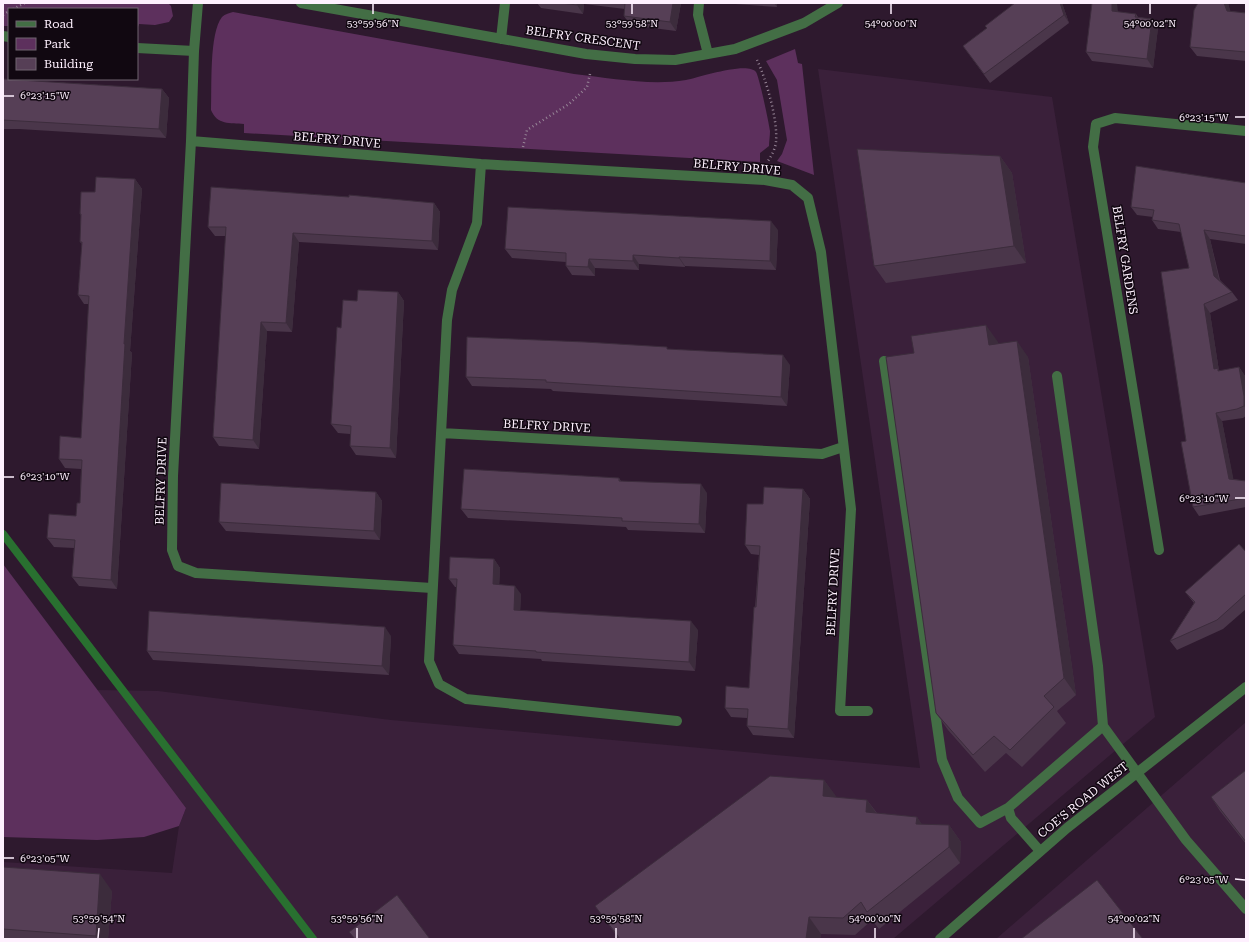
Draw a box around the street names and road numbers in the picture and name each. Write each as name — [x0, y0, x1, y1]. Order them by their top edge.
street label: BELFRY CRESCENT — [525, 23, 641, 53]
street label: BELFRY DRIVE — [293, 129, 381, 151]
street label: BELFRY DRIVE — [693, 156, 781, 178]
street label: BELFRY GARDENS — [1110, 205, 1140, 315]
street label: BELFRY DRIVE — [503, 417, 591, 435]
street label: BELFRY DRIVE — [152, 437, 170, 525]
street label: BELFRY DRIVE — [824, 548, 842, 636]
street label: COE'S ROAD WEST — [1035, 759, 1131, 841]

